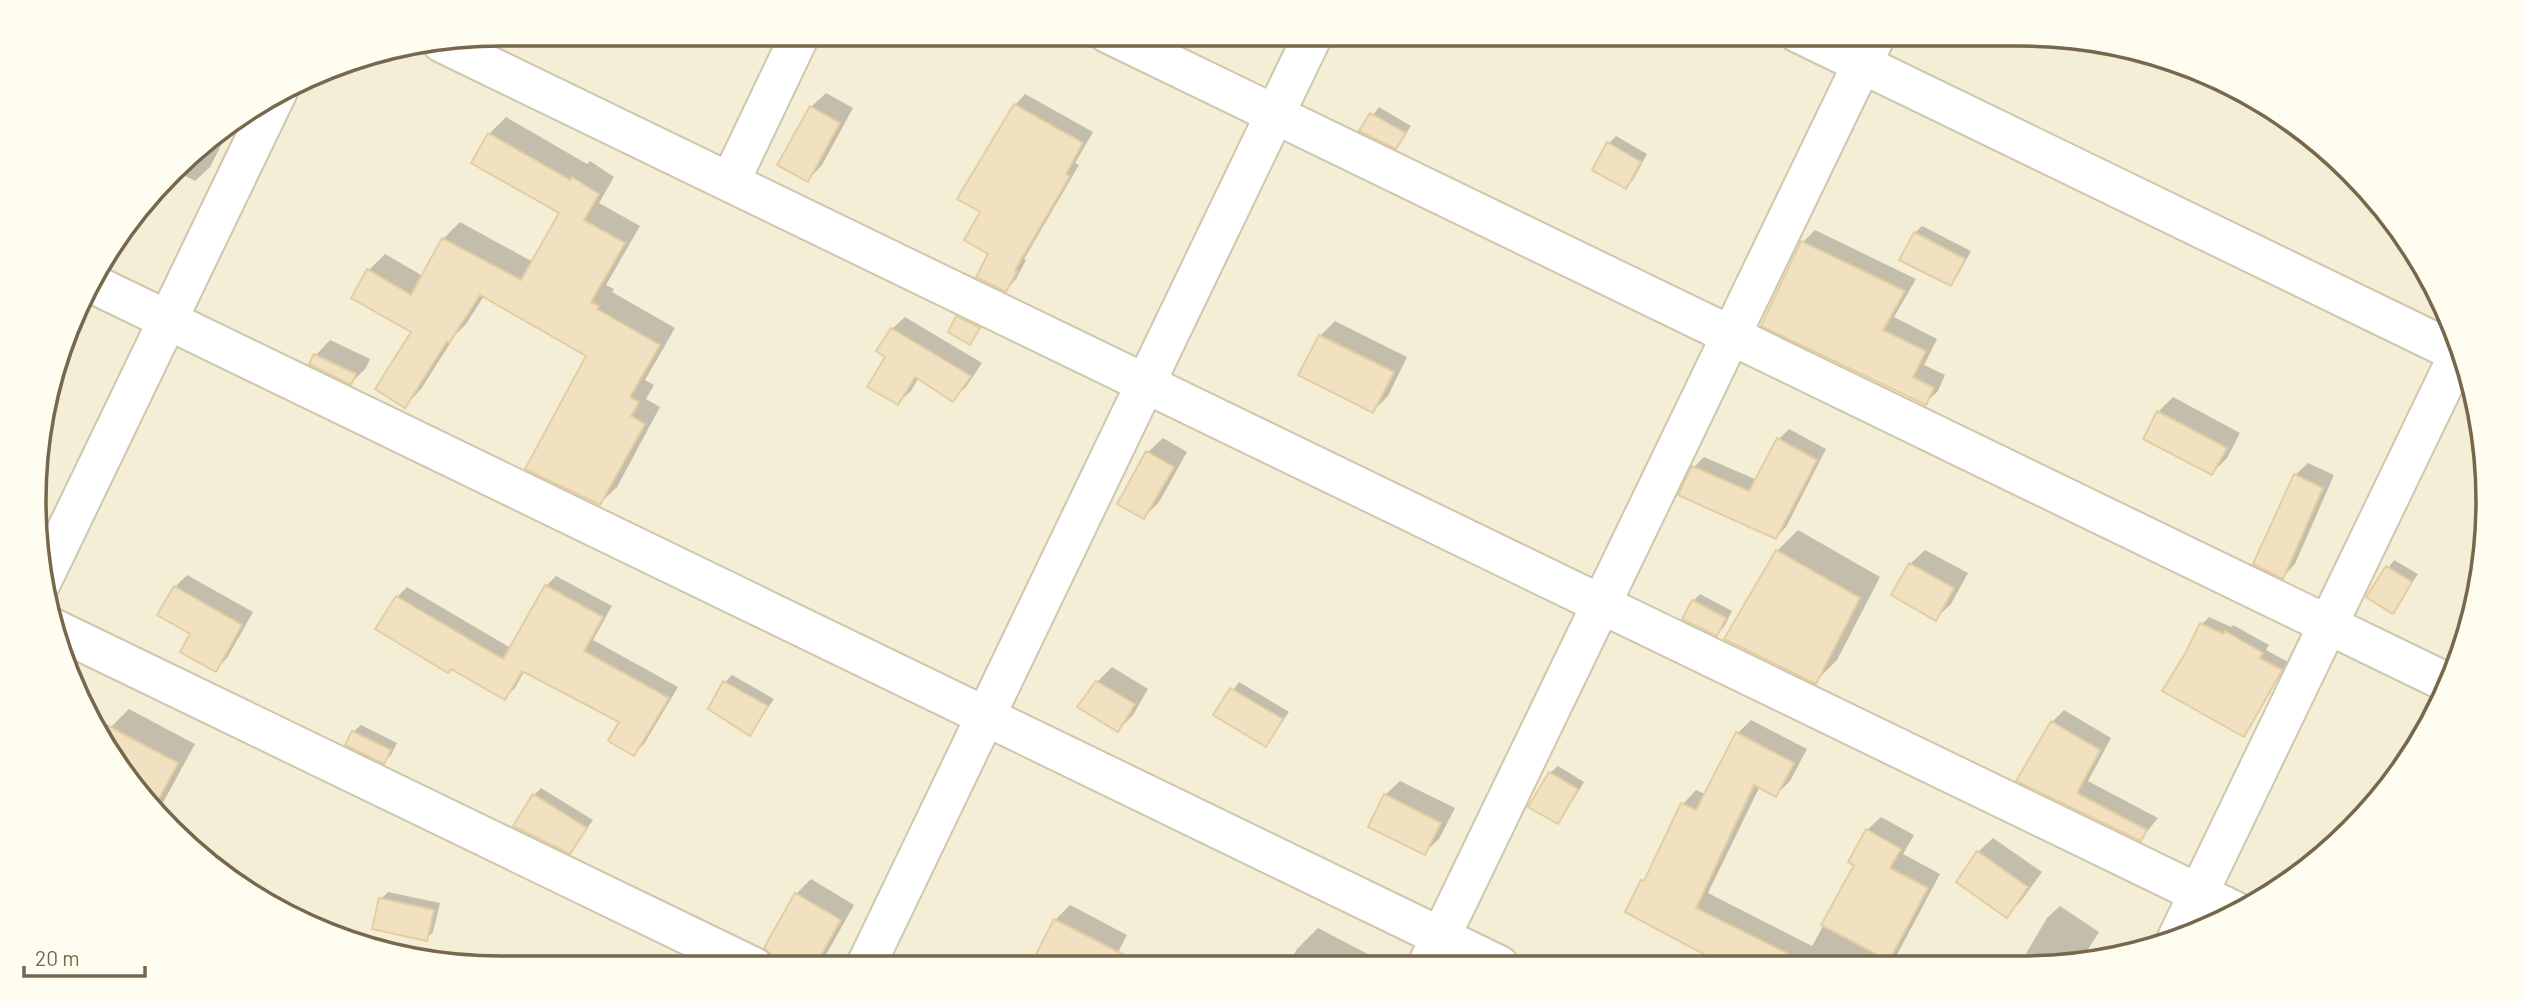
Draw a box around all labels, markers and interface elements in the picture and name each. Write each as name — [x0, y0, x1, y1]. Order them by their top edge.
scale bar — [24, 934, 145, 978]
text: 20 m — [35, 945, 80, 970]

